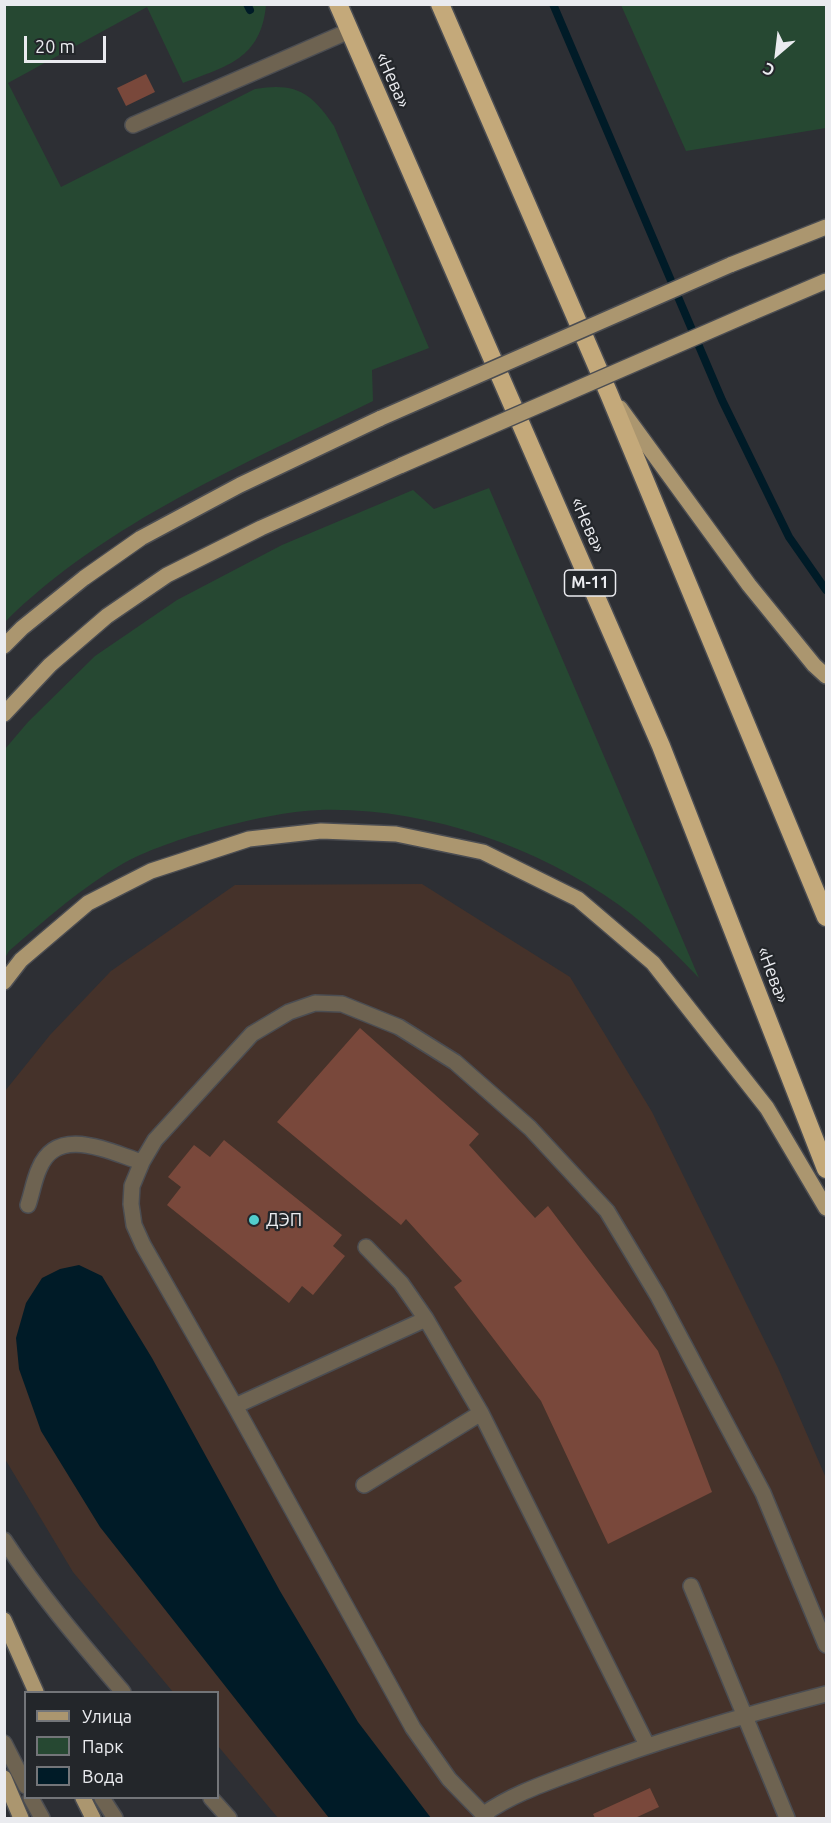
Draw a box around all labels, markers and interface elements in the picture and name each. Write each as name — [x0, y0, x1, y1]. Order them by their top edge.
scale bar — [27, 24, 110, 62]
north arrow — [747, 24, 807, 84]
text: 20 m — [35, 36, 75, 56]
street label: «Нева» — [371, 49, 415, 111]
text: С — [760, 60, 777, 80]
street label: «Нева» — [566, 494, 610, 556]
road number: М-11 — [564, 570, 616, 596]
street label: «Нева» — [752, 944, 794, 1006]
place label: ДЭП — [266, 1209, 302, 1231]
marker: ДЭП — [247, 1213, 261, 1227]
legend — [24, 1691, 219, 1799]
text: Улица — [82, 1706, 132, 1726]
text: Парк — [82, 1736, 123, 1756]
text: Вода — [82, 1766, 124, 1786]

